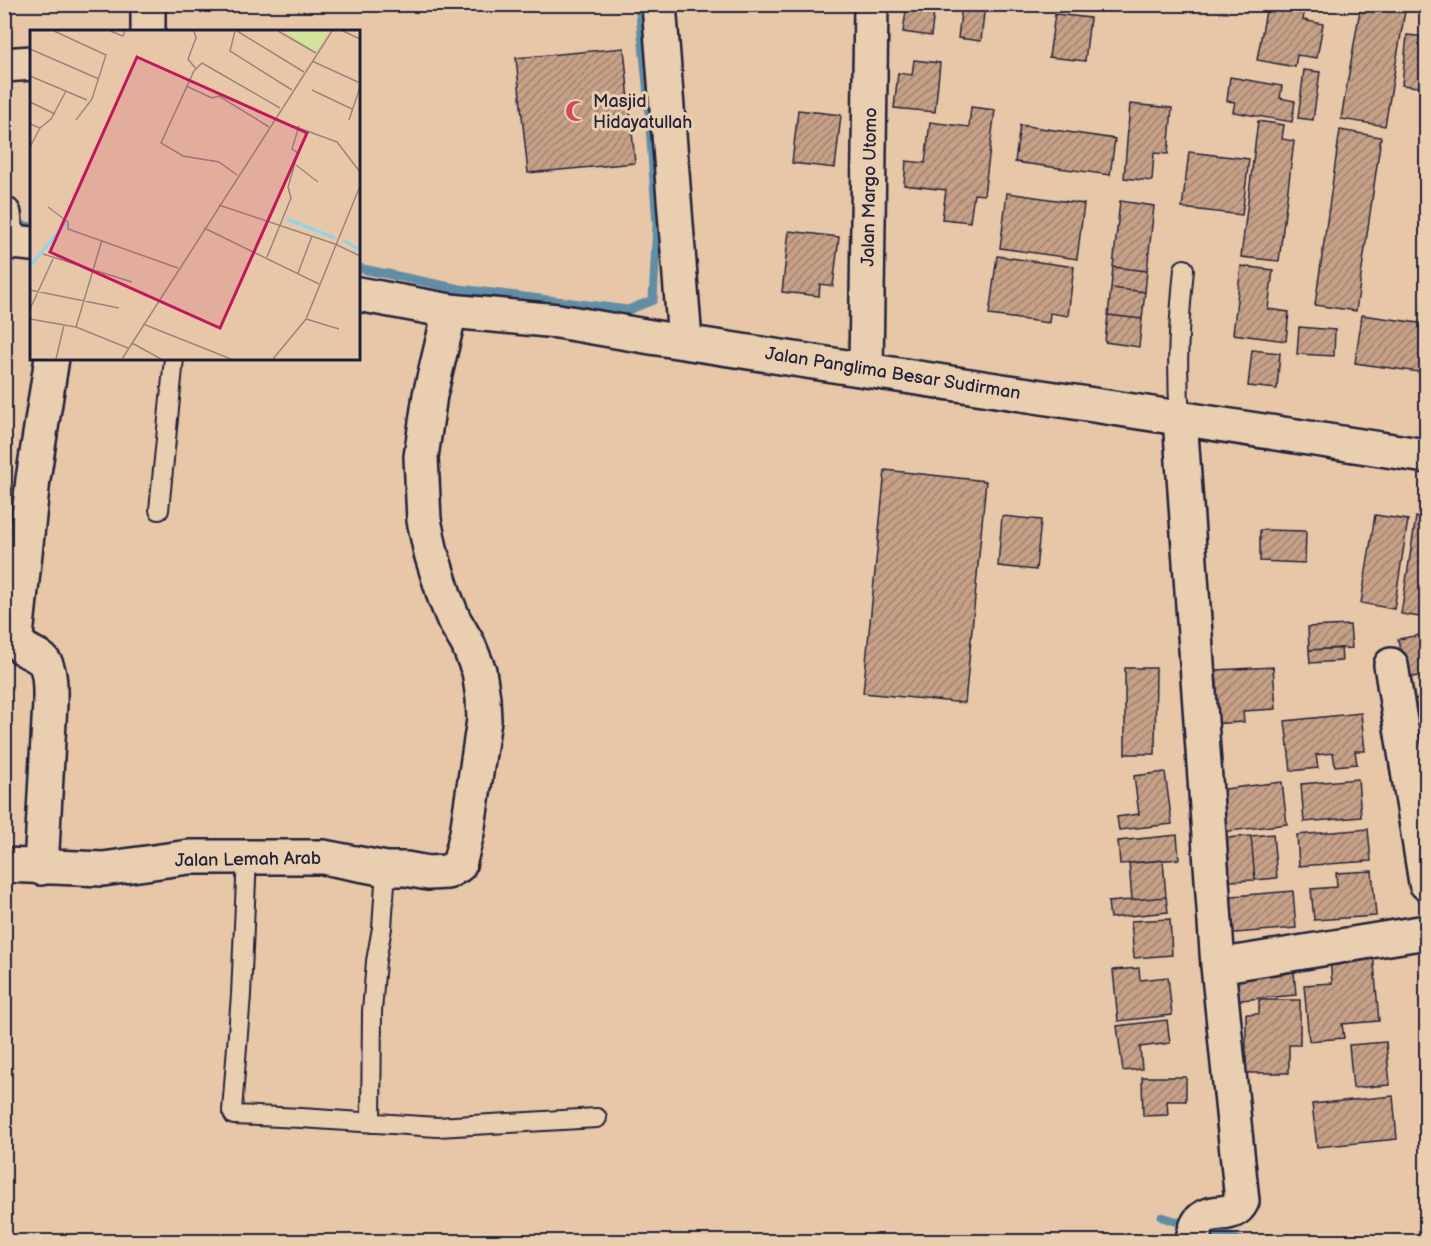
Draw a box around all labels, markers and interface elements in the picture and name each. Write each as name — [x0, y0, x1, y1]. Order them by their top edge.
inset map — [30, 30, 360, 360]
place label: Masjid Hidayatullah — [593, 91, 692, 133]
mosque icon: Masjid Hidayatullah — [564, 99, 588, 123]
street label: Jalan Margo Utomo — [858, 107, 881, 267]
street label: Jalan Panglima Besar Sudirman — [764, 343, 1022, 404]
street label: Jalan Lemah Arab — [175, 848, 321, 871]

